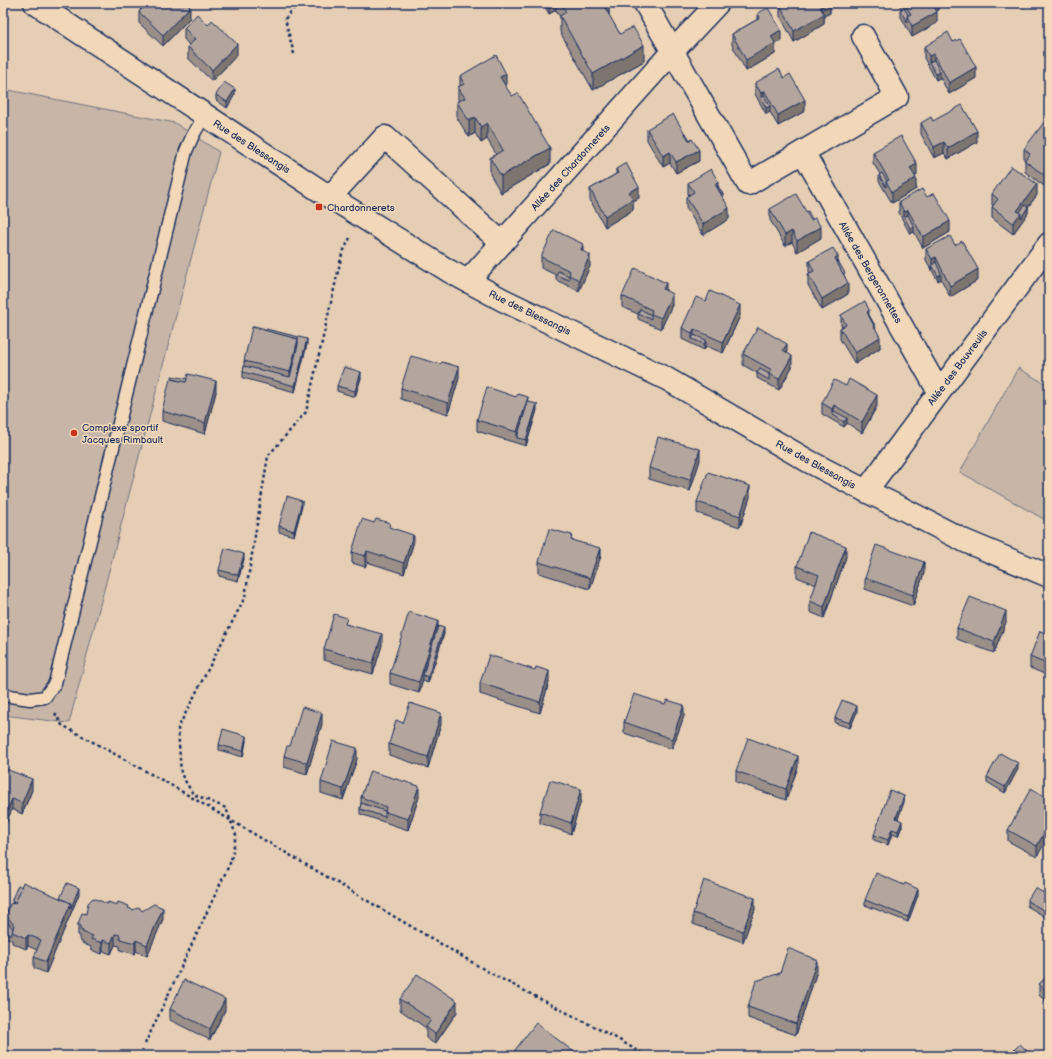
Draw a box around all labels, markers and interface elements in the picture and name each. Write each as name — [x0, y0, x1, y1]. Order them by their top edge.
street label: Rue des Blessangis — [211, 117, 292, 176]
street label: Allée des Chardonnerets — [529, 122, 613, 213]
marker: Chardonnerets — [314, 202, 324, 212]
place label: Chardonnerets — [327, 202, 395, 214]
street label: Allée des Bergeronnettes — [836, 220, 904, 326]
street label: Rue des Blessangis — [487, 288, 573, 338]
street label: Allée des Bouvreuils — [925, 327, 990, 408]
place label: Complexe sportif Jacques Rimbault — [82, 422, 163, 446]
marker: Complexe sportif Jacques Rimbault — [69, 428, 79, 438]
street label: Rue des Blessangis — [773, 438, 858, 492]

